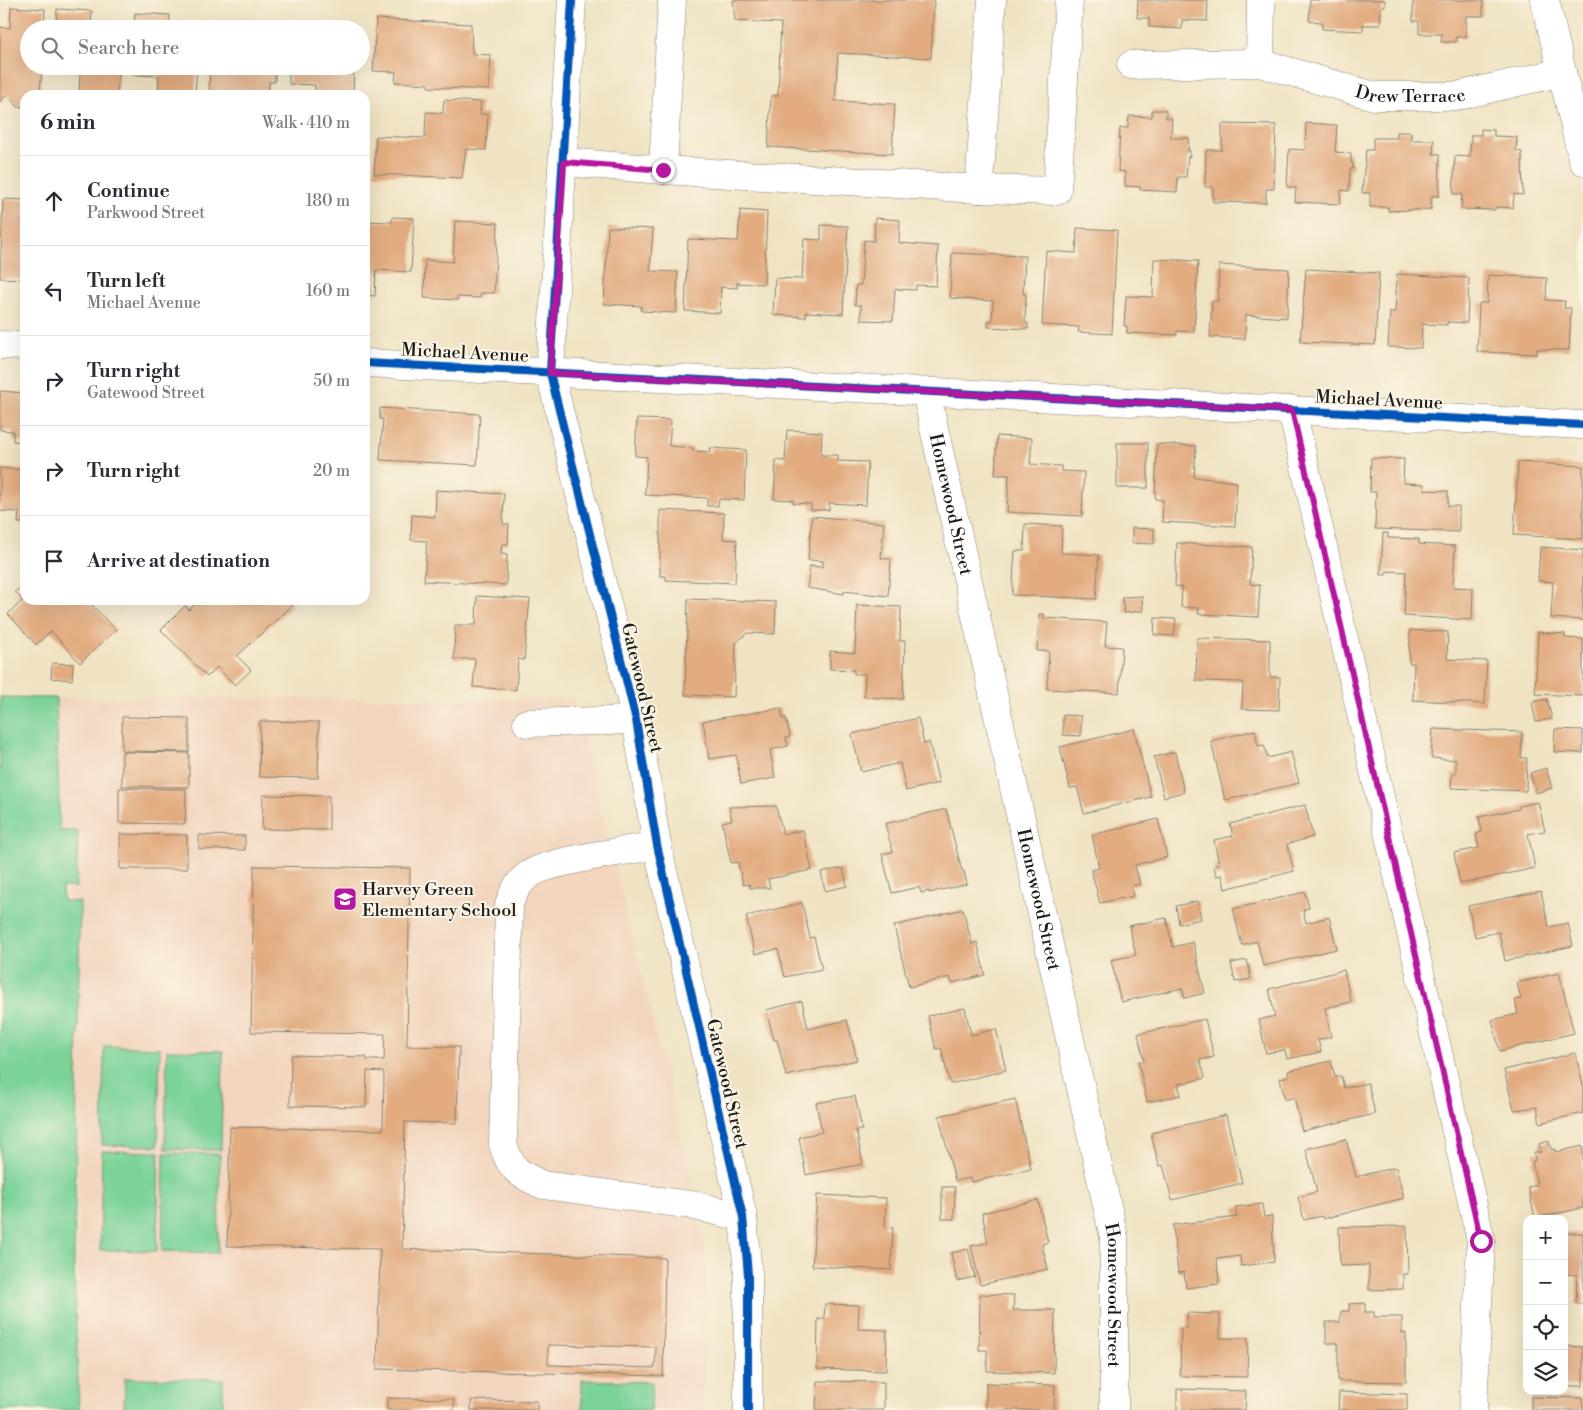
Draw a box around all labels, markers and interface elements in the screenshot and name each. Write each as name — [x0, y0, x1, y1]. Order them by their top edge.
search box — [20, 20, 370, 75]
icon: search — [38, 34, 66, 62]
text: Search here — [78, 36, 179, 60]
street label: Drew Terrace — [1353, 80, 1468, 108]
text: 6 min — [40, 110, 95, 136]
text: Walk · 410 m — [262, 113, 350, 133]
route end — [652, 159, 675, 182]
text: Continue — [87, 179, 170, 203]
icon: ahead — [40, 187, 68, 215]
text: 180 m — [306, 191, 350, 211]
text: Parkwood Street — [87, 203, 205, 223]
text: Turn left — [87, 269, 166, 293]
icon: left — [40, 277, 68, 305]
text: 160 m — [306, 281, 350, 301]
text: Michael Avenue — [87, 293, 201, 313]
street label: Michael Avenue — [400, 338, 530, 368]
text: Turn right — [87, 359, 180, 383]
icon: right — [40, 367, 68, 395]
text: 50 m — [313, 371, 350, 391]
text: Gatewood Street — [87, 383, 205, 403]
street label: Michael Avenue — [1314, 385, 1444, 415]
street label: Homewood Street — [924, 431, 978, 578]
icon: right — [40, 457, 68, 485]
text: Turn right — [87, 459, 180, 483]
text: 20 m — [313, 461, 350, 481]
icon: arrive — [40, 547, 68, 575]
text: Arrive at destination — [87, 549, 270, 573]
street label: Gatewood Street — [616, 621, 668, 756]
street label: Homewood Street — [1012, 826, 1066, 973]
place label: Harvey Green Elementary School — [362, 878, 517, 922]
school or university icon: Harvey Green Elementary School — [332, 886, 358, 912]
street label: Gatewood Street — [701, 1017, 753, 1152]
map controls — [1523, 1215, 1568, 1395]
button: + — [1523, 1215, 1568, 1260]
street label: Homewood Street — [1100, 1221, 1126, 1368]
route start — [1470, 1230, 1493, 1253]
button: − — [1523, 1260, 1568, 1305]
button: locate — [1523, 1305, 1568, 1350]
button: layers — [1523, 1350, 1568, 1395]

